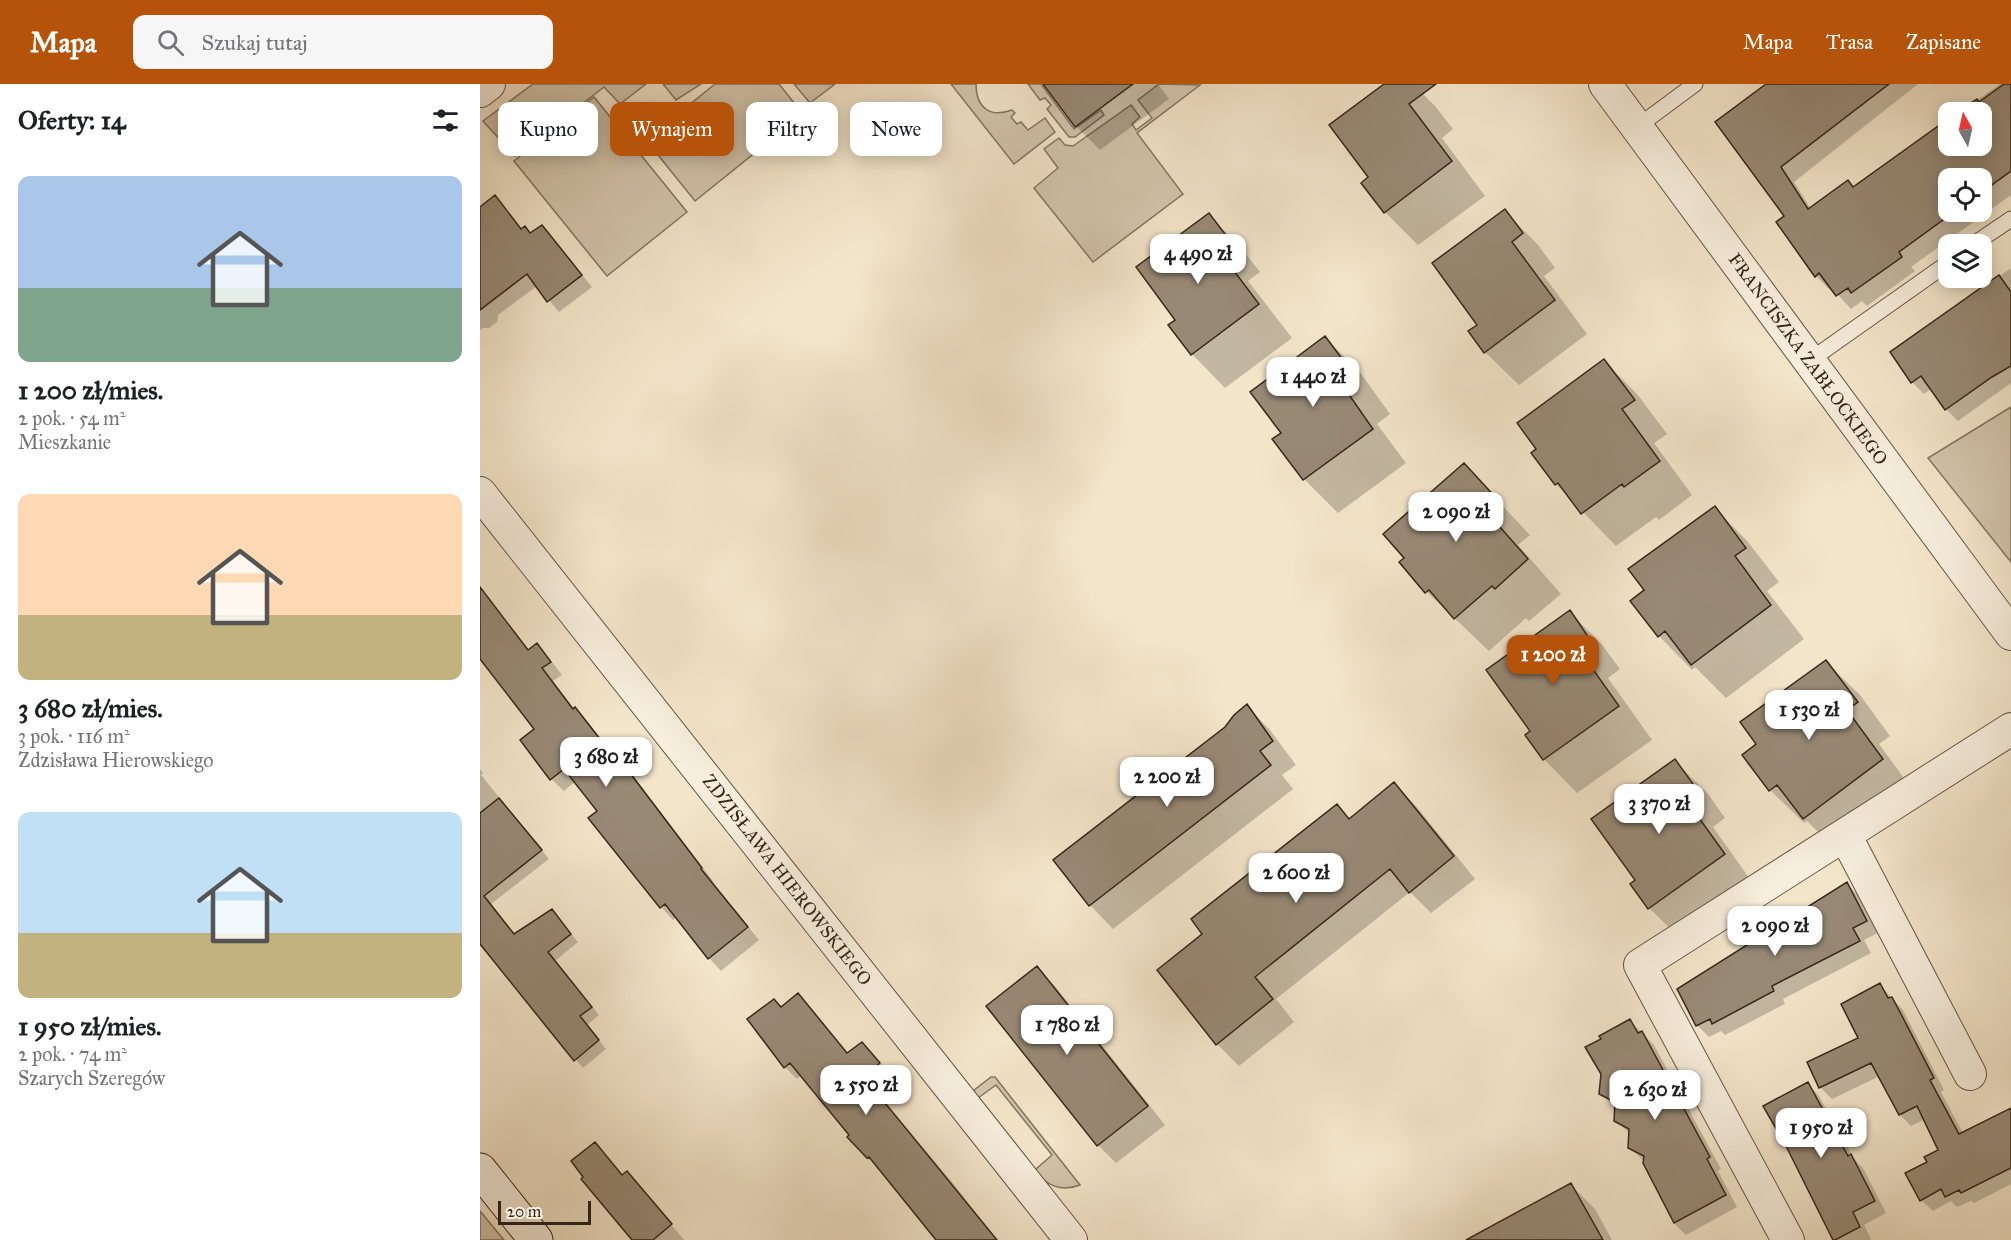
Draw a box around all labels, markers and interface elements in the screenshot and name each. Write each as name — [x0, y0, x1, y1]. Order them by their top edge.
search box — [133, 15, 553, 69]
text: Mapa — [30, 25, 97, 60]
icon: search — [154, 26, 187, 59]
text: Szukaj tutaj — [202, 29, 308, 56]
text: Mapa — [1743, 29, 1793, 55]
text: Trasa — [1826, 29, 1873, 55]
text: Zapisane — [1906, 29, 1981, 55]
chip: Kupno — [498, 102, 598, 156]
chip: Wynajem — [610, 102, 734, 156]
chip: Filtry — [746, 102, 838, 156]
chip: Nowe — [850, 102, 942, 156]
north arrow — [1938, 102, 1992, 156]
map controls — [1938, 102, 1992, 288]
text: Oferty: 14 — [18, 104, 126, 136]
icon: filters — [429, 104, 462, 137]
button: locate — [1938, 168, 1992, 222]
icon: home — [186, 215, 294, 323]
pin: 4 490 zł — [1136, 234, 1260, 285]
button: layers — [1938, 234, 1992, 288]
text: 4 490 zł — [1164, 241, 1232, 265]
street label: FRANCISZKA ZABŁOCKIEGO — [1724, 249, 1892, 469]
pin: 1 440 zł — [1251, 357, 1375, 408]
text: 1 440 zł — [1280, 364, 1346, 388]
text: 1 200 zł/mies. — [18, 374, 163, 406]
text: 2 pok. · 54 m² — [18, 406, 126, 430]
text: Mieszkanie — [18, 430, 111, 454]
pin: 2 090 zł — [1394, 492, 1518, 543]
text: 2 090 zł — [1422, 499, 1490, 523]
icon: home — [186, 533, 294, 641]
pin: 1 200 zł — [1491, 635, 1615, 686]
text: 1 200 zł — [1521, 642, 1585, 666]
pin: 1 530 zł — [1747, 690, 1871, 741]
text: 3 680 zł/mies. — [18, 692, 163, 724]
text: 1 530 zł — [1779, 697, 1839, 721]
text: 3 pok. · 116 m² — [18, 724, 130, 748]
pin: 3 680 zł — [544, 737, 668, 788]
text: 3 680 zł — [574, 744, 638, 768]
text: Zdzisława Hierowskiego — [18, 748, 214, 772]
pin: 2 200 zł — [1105, 757, 1229, 808]
text: 2 200 zł — [1134, 764, 1200, 788]
street label: ZDZISŁAWA HIEROWSKIEGO — [698, 770, 876, 990]
pin: 3 370 zł — [1597, 784, 1721, 835]
text: 3 370 zł — [1628, 791, 1690, 815]
icon: home — [186, 851, 294, 959]
pin: 2 600 zł — [1234, 853, 1358, 904]
text: 2 600 zł — [1263, 860, 1329, 884]
pin: 2 090 zł — [1713, 906, 1837, 957]
text: 2 090 zł — [1741, 913, 1809, 937]
pin: 1 780 zł — [1005, 1005, 1129, 1056]
text: 1 950 zł/mies. — [18, 1010, 161, 1042]
text: 1 780 zł — [1035, 1012, 1099, 1036]
text: 2 pok. · 74 m² — [18, 1042, 127, 1066]
pin: 2 550 zł — [804, 1065, 928, 1116]
text: Szarych Szeregów — [18, 1066, 165, 1090]
pin: 2 630 zł — [1593, 1070, 1717, 1121]
text: 2 550 zł — [834, 1072, 898, 1096]
text: 2 630 zł — [1623, 1077, 1687, 1101]
pin: 1 950 zł — [1759, 1108, 1883, 1159]
text: 1 950 zł — [1790, 1115, 1852, 1139]
scale bar — [498, 1198, 591, 1226]
text: 20 m — [507, 1202, 541, 1221]

